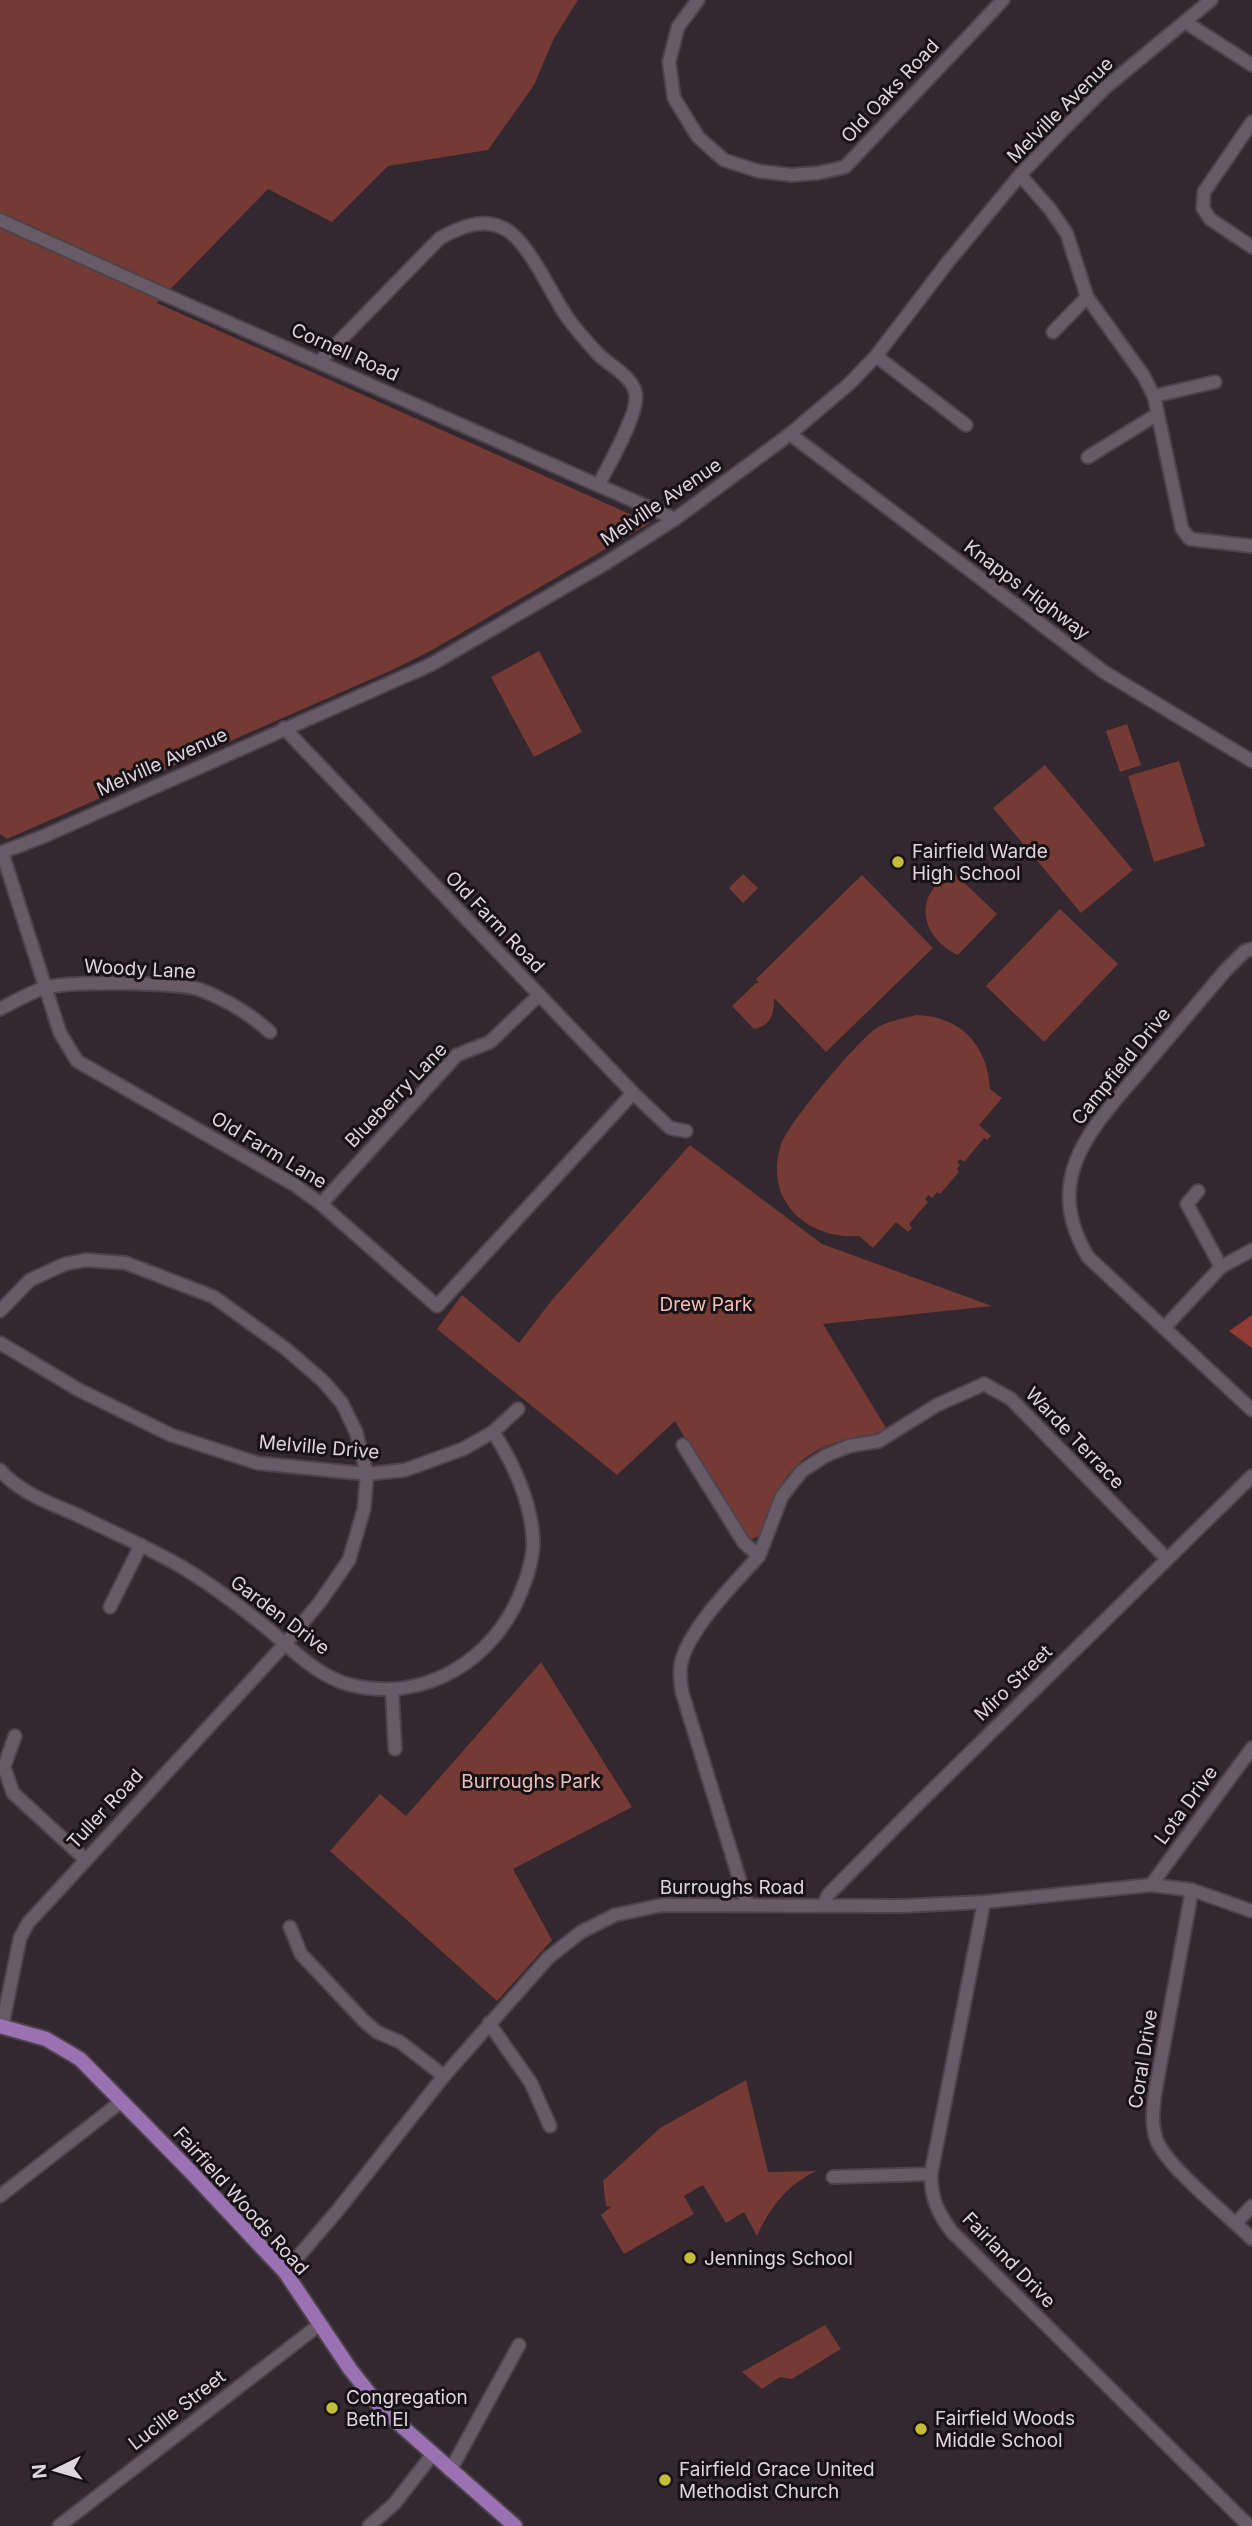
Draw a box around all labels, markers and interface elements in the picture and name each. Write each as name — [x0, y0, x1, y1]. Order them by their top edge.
street label: Old Oaks Road — [836, 35, 944, 147]
street label: Melville Avenue — [1002, 52, 1118, 168]
street label: Cornell Road — [288, 318, 402, 386]
street label: Melville Avenue — [596, 453, 726, 551]
street label: Knapps Highway — [960, 535, 1095, 645]
street label: Melville Avenue — [93, 723, 231, 801]
place label: Fairfield Warde High School — [912, 840, 1048, 885]
marker: Fairfield Warde High School — [890, 854, 906, 870]
street label: Old Farm Road — [441, 866, 549, 978]
street label: Woody Lane — [83, 955, 197, 983]
street label: Campfield Drive — [1067, 1003, 1175, 1129]
street label: Blueberry Lane — [340, 1038, 452, 1152]
street label: Old Farm Lane — [207, 1106, 331, 1194]
park label: Drew Park — [660, 1293, 753, 1316]
street label: Warde Terrace — [1021, 1382, 1129, 1494]
street label: Melville Drive — [258, 1430, 380, 1464]
street label: Garden Drive — [226, 1570, 334, 1660]
street label: Miro Street — [969, 1640, 1057, 1726]
street label: Lota Drive — [1150, 1761, 1222, 1849]
street label: Tuller Road — [62, 1764, 148, 1854]
park label: Burroughs Park — [461, 1770, 601, 1793]
street label: Burroughs Road — [660, 1876, 804, 1899]
street label: Coral Drive — [1124, 2008, 1162, 2110]
street label: Fairfield Woods Road — [168, 2122, 314, 2280]
street label: Fairland Drive — [958, 2207, 1060, 2313]
place label: Jennings School — [704, 2247, 853, 2270]
marker: Jennings School — [682, 2250, 698, 2266]
street label: Lucille Street — [124, 2365, 230, 2455]
place label: Congregation Beth El — [346, 2386, 468, 2431]
marker: Congregation Beth El — [324, 2400, 340, 2416]
place label: Fairfield Woods Middle School — [935, 2407, 1075, 2452]
marker: Fairfield Woods Middle School — [913, 2421, 929, 2437]
north arrow — [21, 2435, 91, 2505]
place label: Fairfield Grace United Methodist Church — [679, 2458, 875, 2503]
text: N — [27, 2463, 52, 2480]
marker: Fairfield Grace United Methodist Church — [657, 2472, 673, 2488]

